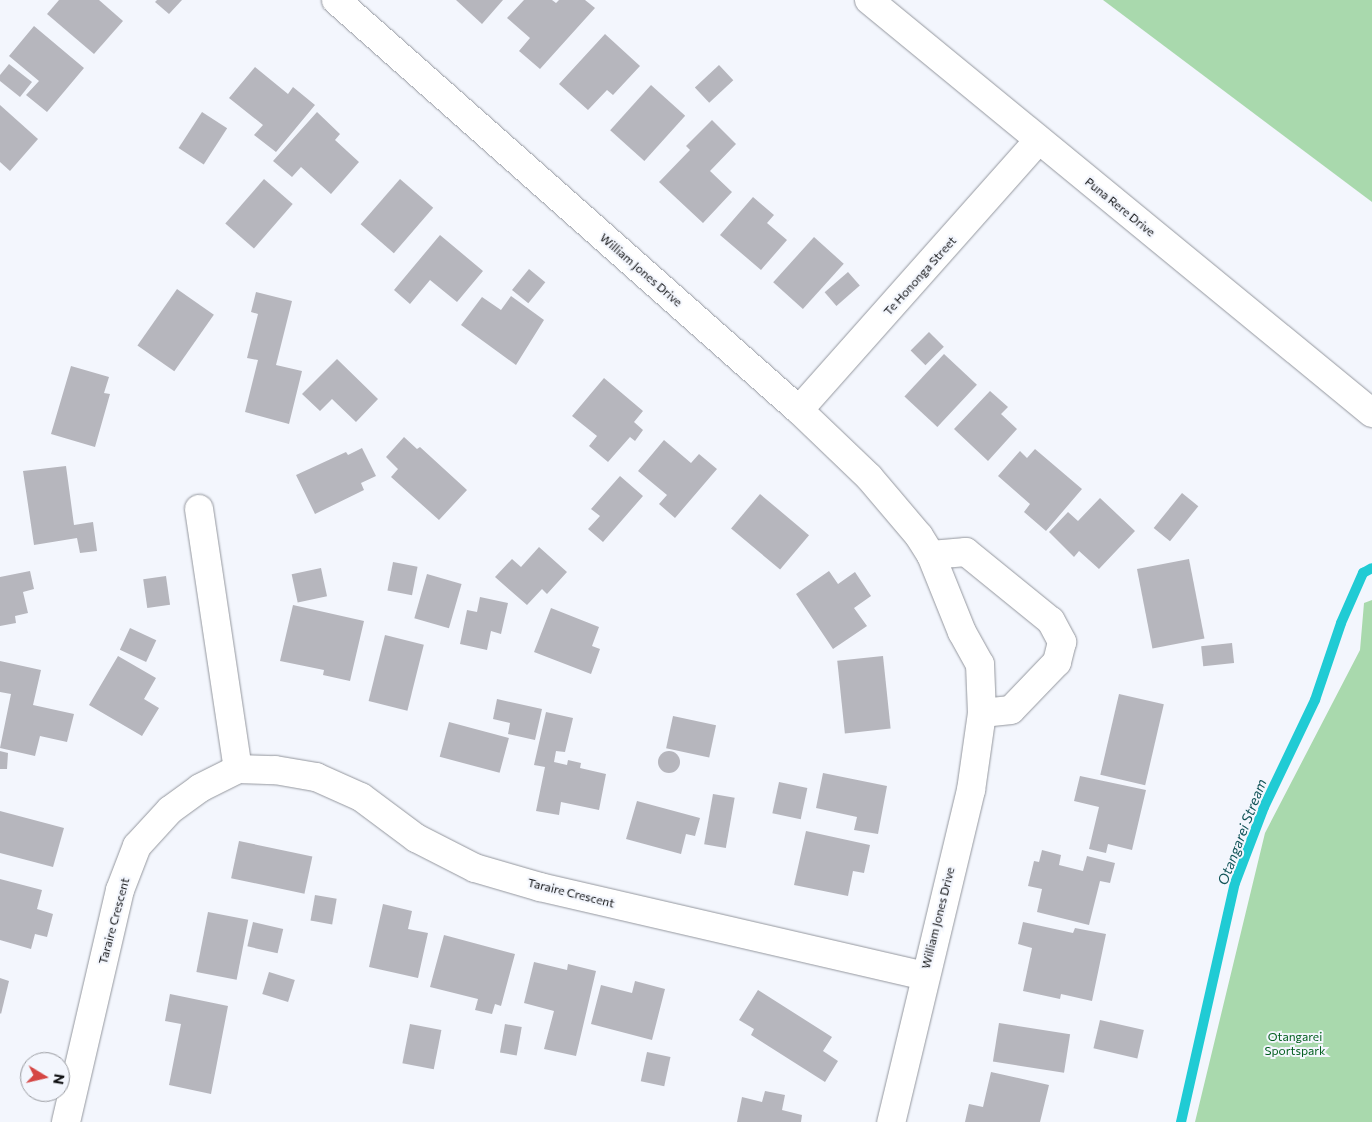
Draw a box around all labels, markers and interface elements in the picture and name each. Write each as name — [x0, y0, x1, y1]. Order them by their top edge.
street label: Puna Rere Drive — [1082, 174, 1158, 240]
street label: William Jones Drive — [597, 230, 685, 310]
street label: Te Hononga Street — [881, 234, 959, 318]
water label: Otangarei Stream — [1214, 777, 1270, 887]
street label: William Jones Drive — [918, 866, 958, 970]
street label: Taraire Crescent — [526, 875, 616, 911]
street label: Taraire Crescent — [96, 876, 132, 966]
park label: Otangarei Sportspark — [1264, 1030, 1326, 1058]
north arrow — [20, 1052, 70, 1102]
text: N — [50, 1073, 69, 1086]

